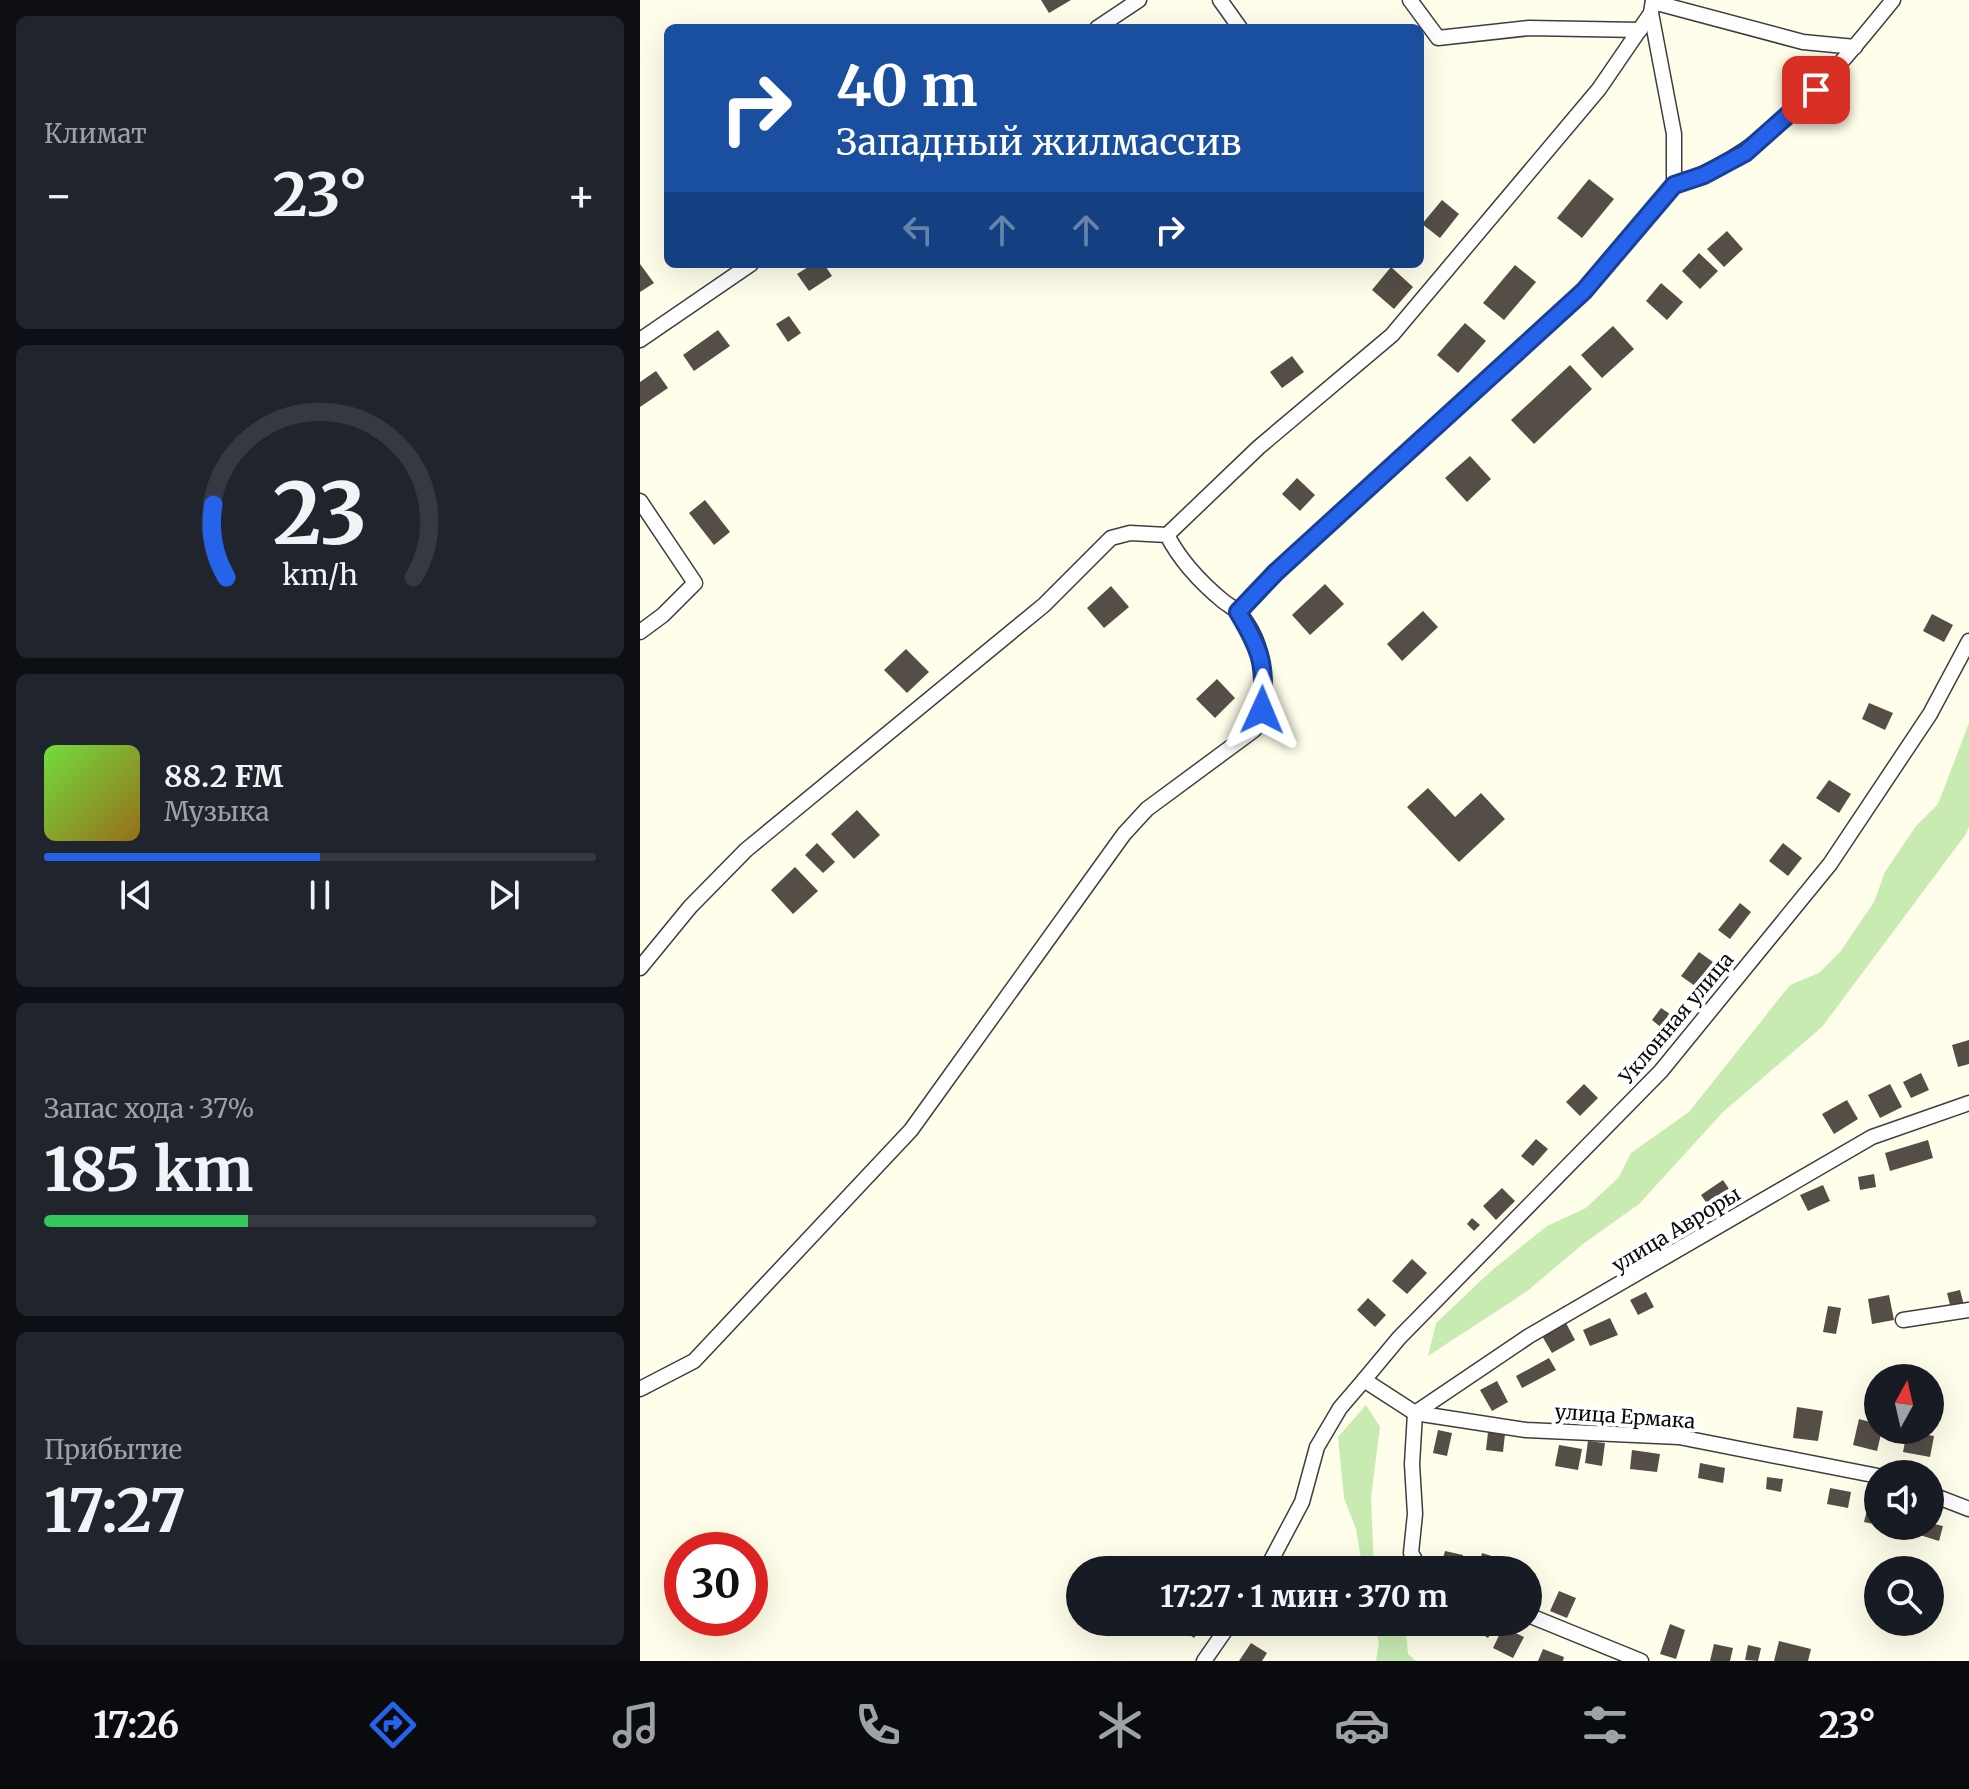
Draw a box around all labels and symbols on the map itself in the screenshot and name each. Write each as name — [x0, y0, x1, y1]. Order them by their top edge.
pin — [1782, 56, 1850, 124]
position arrow — [1220, 668, 1304, 752]
street label: Уклонная улица — [1613, 947, 1739, 1090]
street label: улица Авроры — [1607, 1181, 1745, 1277]
north arrow — [1864, 1364, 1944, 1444]
street label: улица Ермака — [1554, 1399, 1696, 1433]
speed limit sign: 30 — [664, 1532, 768, 1636]

